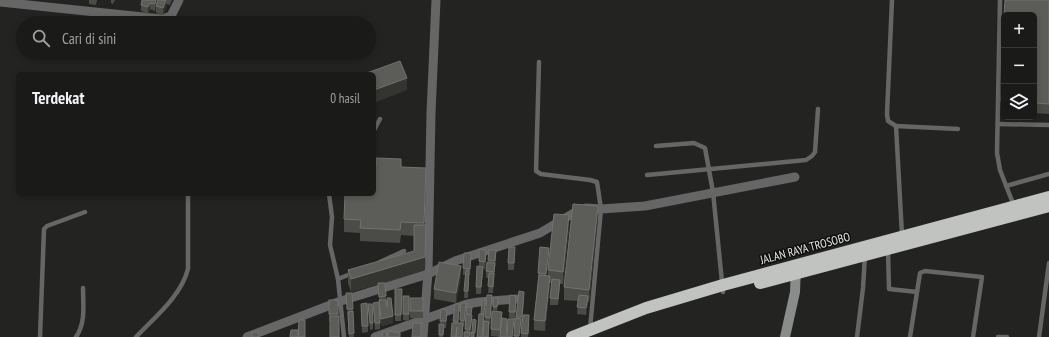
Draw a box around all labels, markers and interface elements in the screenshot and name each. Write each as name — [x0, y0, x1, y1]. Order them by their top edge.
map controls — [1001, 12, 1037, 120]
button: + — [1001, 12, 1037, 48]
search box — [16, 16, 376, 60]
icon: search — [30, 27, 52, 49]
text: Cari di sini — [62, 29, 116, 48]
button: − — [1001, 48, 1037, 84]
button: layers — [1001, 84, 1037, 120]
text: Terdekat — [32, 87, 84, 109]
text: 0 hasil — [330, 90, 360, 107]
street label: JALAN RAYA TROSOBO — [757, 229, 852, 267]

